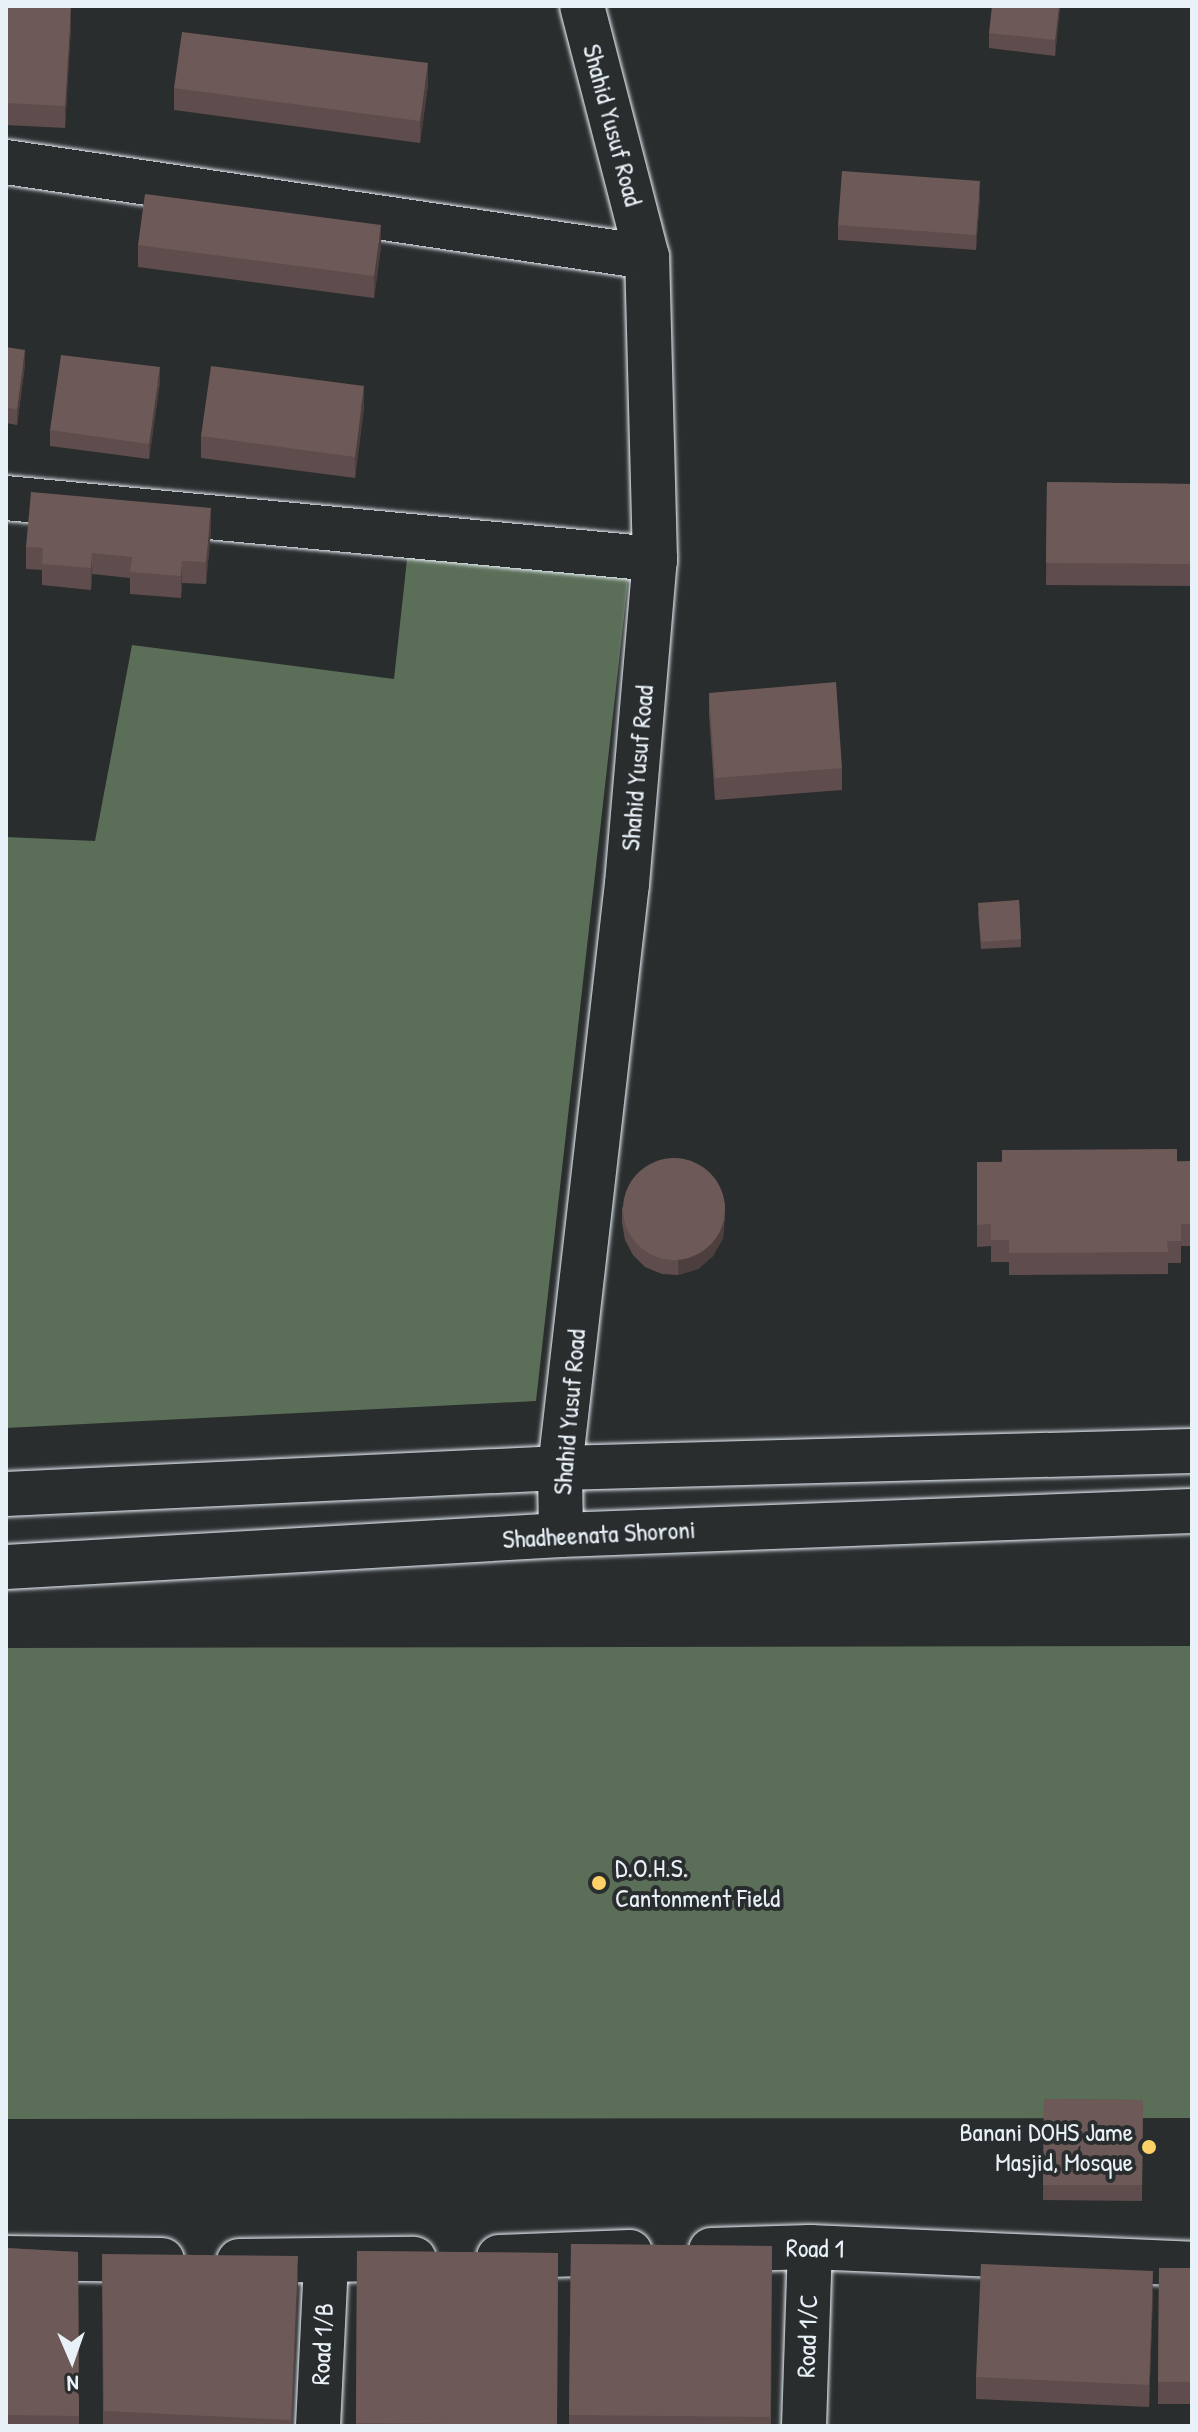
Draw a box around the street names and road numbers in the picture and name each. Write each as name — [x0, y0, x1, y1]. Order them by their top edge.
street label: Shahid Yusuf Road — [576, 41, 650, 209]
street label: Shahid Yusuf Road — [614, 684, 660, 852]
street label: Shahid Yusuf Road — [546, 1328, 592, 1496]
street label: Shadheenata Shoroni — [502, 1513, 696, 1555]
street label: Road 1 — [786, 2232, 844, 2264]
street label: Road 1/C — [790, 2294, 824, 2378]
street label: Road 1/B — [304, 2302, 340, 2386]

